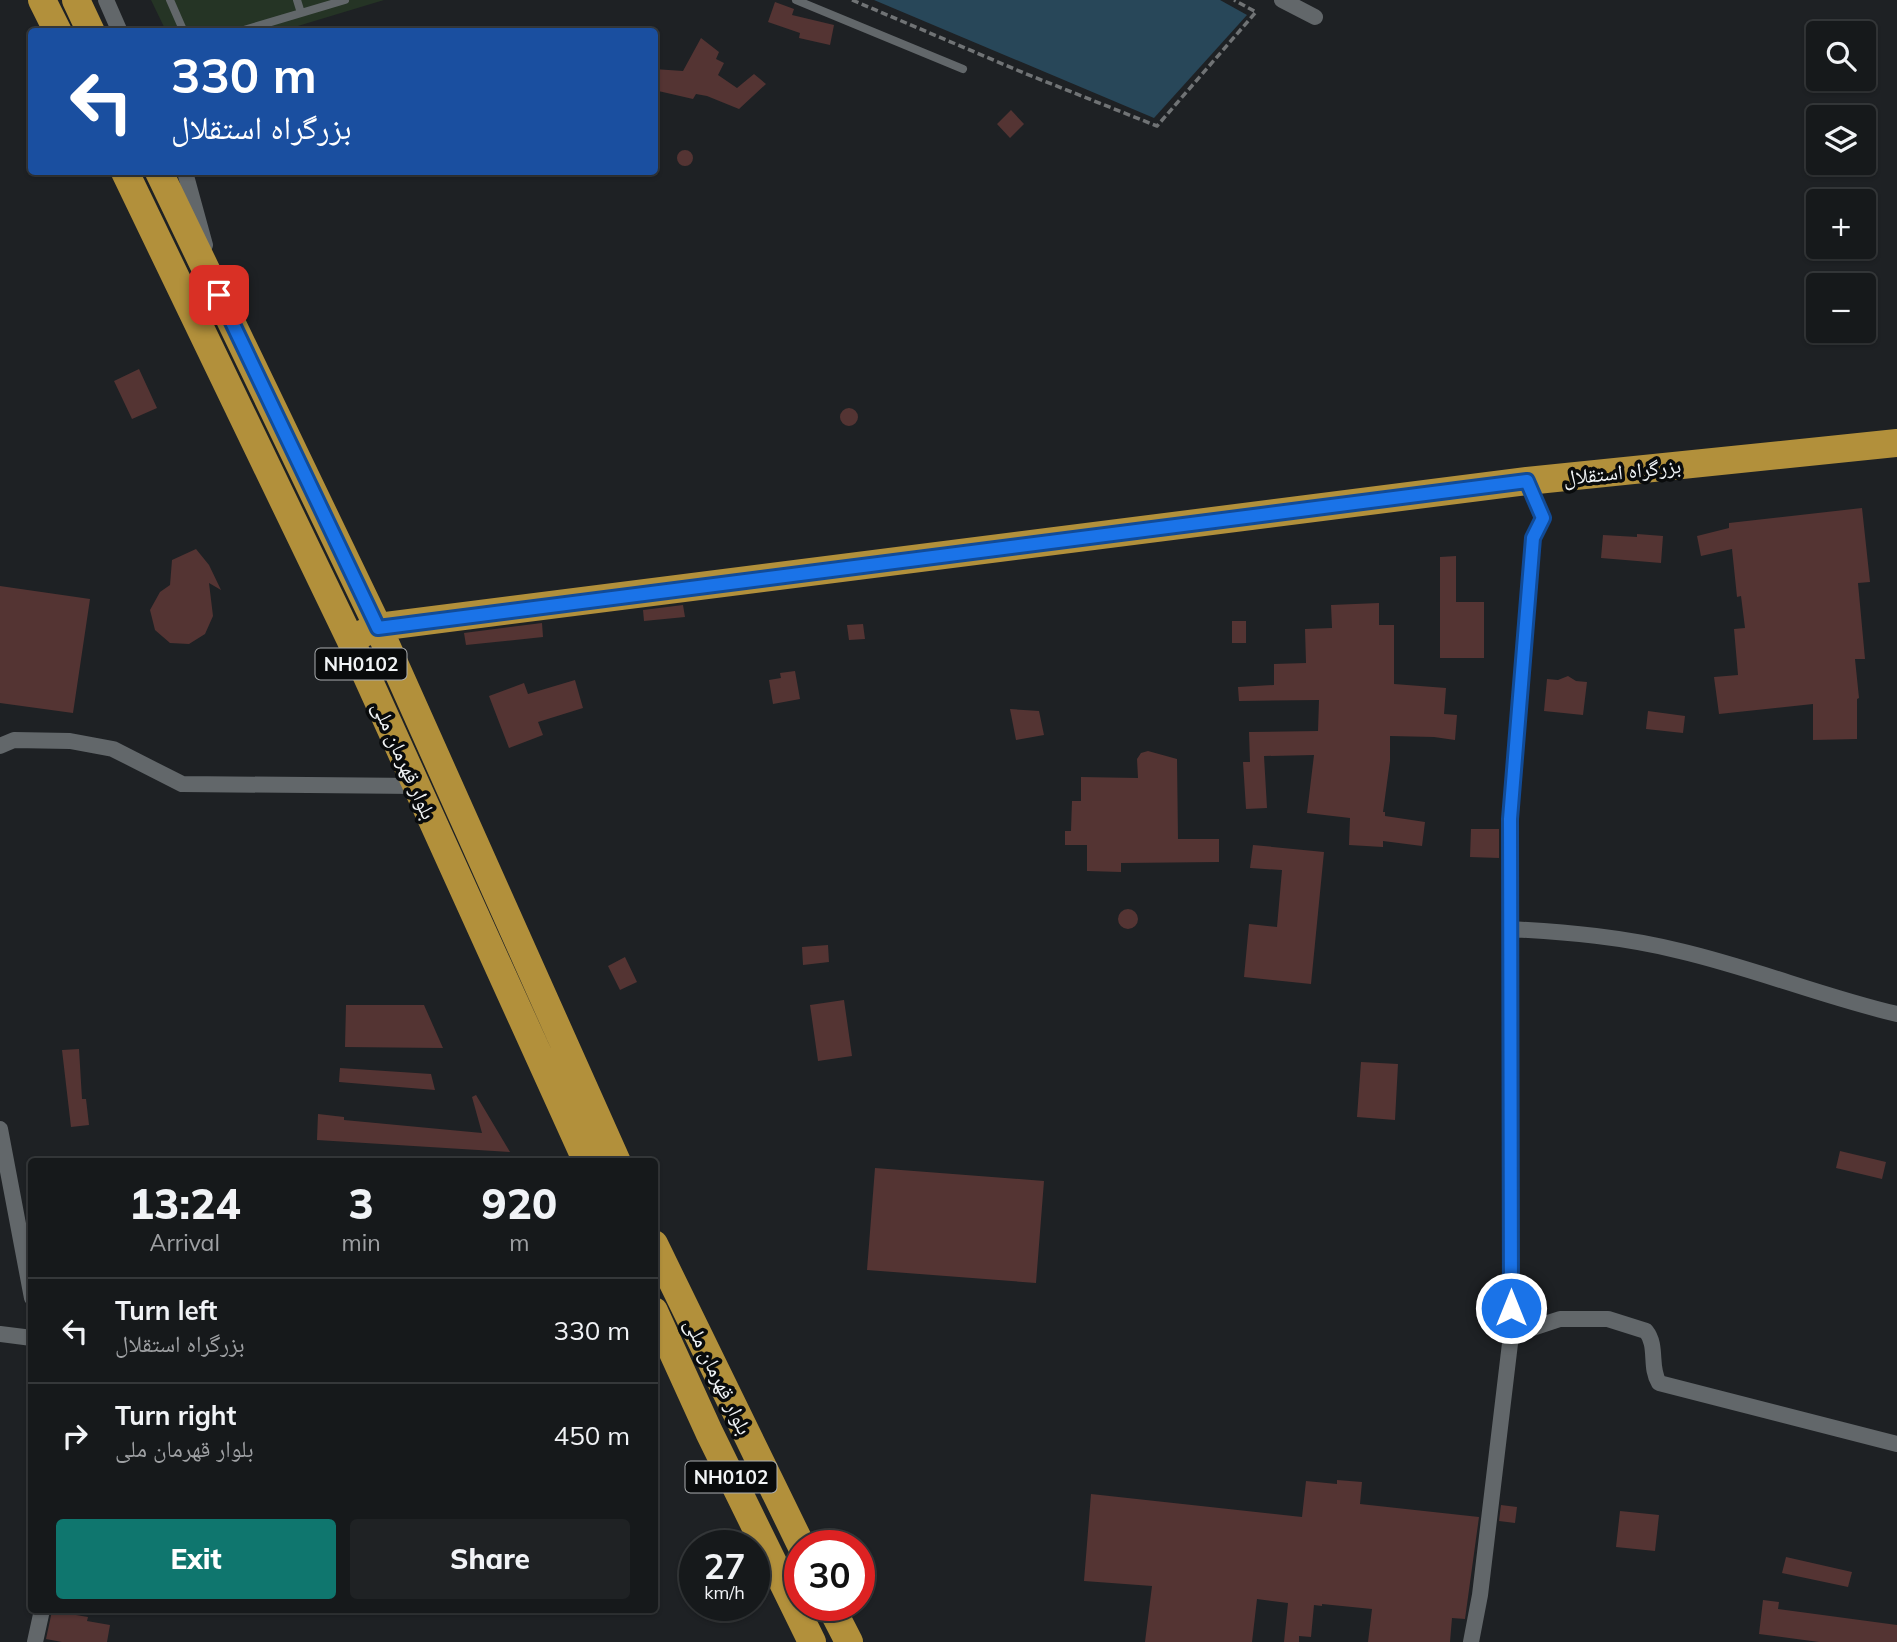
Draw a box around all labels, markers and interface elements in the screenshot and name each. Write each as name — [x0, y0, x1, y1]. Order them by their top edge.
map controls — [1806, 21, 1876, 343]
button: search — [1806, 21, 1876, 91]
text: 330 m — [171, 44, 317, 105]
icon: left — [56, 56, 147, 147]
button: layers — [1806, 105, 1876, 175]
text: بزرگراه استقلال — [171, 107, 351, 147]
button: + — [1806, 189, 1876, 259]
pin — [189, 265, 249, 325]
button: − — [1806, 273, 1876, 343]
icon: arrive — [200, 276, 238, 314]
street label: بزرگراه استقلال — [1562, 452, 1682, 490]
road number: NH0102 — [316, 649, 406, 680]
street label: بلوار قهرمان ملی — [366, 697, 443, 823]
text: 13:24 — [129, 1177, 241, 1230]
text: 3 — [348, 1177, 374, 1230]
text: 920 — [482, 1177, 557, 1230]
text: Arrival — [150, 1228, 220, 1257]
text: min — [341, 1228, 381, 1257]
text: m — [509, 1228, 529, 1257]
position arrow — [1474, 1271, 1548, 1345]
text: Turn left — [115, 1294, 217, 1327]
icon: left — [56, 1312, 94, 1350]
street label: بلوار قهرمان ملی — [679, 1313, 758, 1439]
text: 330 m — [554, 1314, 630, 1347]
text: بزرگراه استقلال — [115, 1329, 245, 1358]
text: Turn right — [115, 1399, 236, 1432]
icon: right — [56, 1417, 94, 1455]
text: 450 m — [554, 1419, 630, 1452]
text: بلوار قهرمان ملی — [115, 1434, 254, 1463]
road number: NH0102 — [686, 1462, 776, 1492]
button: Exit — [56, 1519, 336, 1599]
button: Share — [350, 1519, 630, 1599]
speed limit sign: 30 — [784, 1530, 875, 1621]
text: 27 — [703, 1544, 746, 1588]
text: km/h — [704, 1581, 745, 1604]

